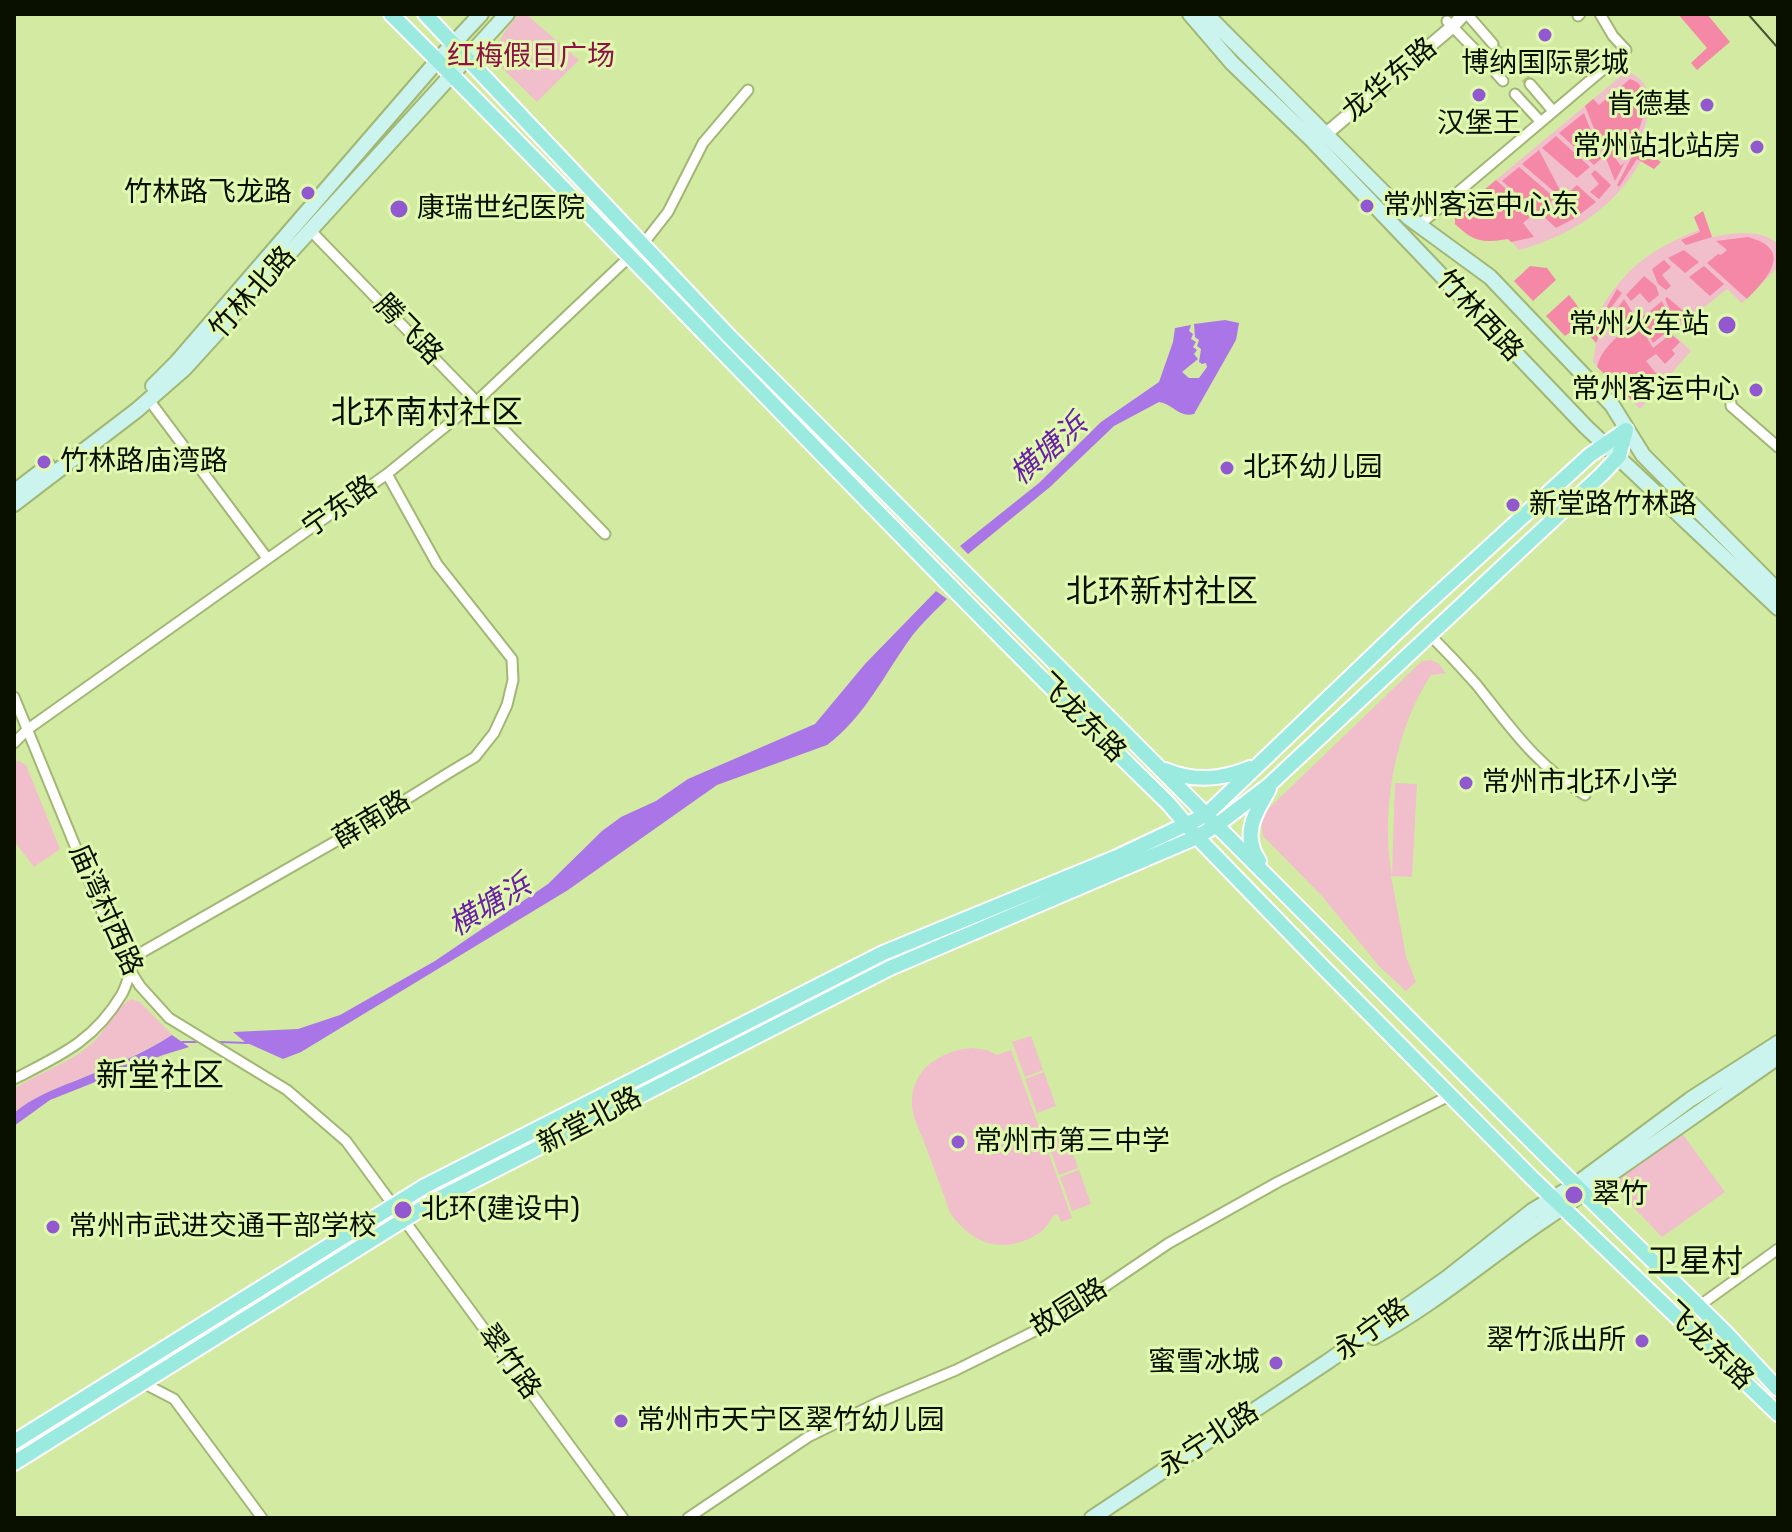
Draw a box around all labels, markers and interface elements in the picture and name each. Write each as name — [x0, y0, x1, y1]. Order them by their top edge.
marker: 博纳国际影城 — [1536, 26, 1554, 44]
street label: 龙华东路 — [1336, 31, 1444, 129]
park label: 红梅假日广场 — [447, 40, 615, 74]
place label: 博纳国际影城 — [1461, 47, 1629, 81]
marker: 汉堡王 — [1470, 86, 1488, 104]
place label: 肯德基 — [1607, 88, 1691, 122]
marker: 肯德基 — [1698, 96, 1716, 114]
place label: 汉堡王 — [1437, 107, 1521, 141]
place label: 常州站北站房 — [1573, 130, 1741, 164]
marker: 常州站北站房 — [1748, 138, 1766, 156]
place label: 竹林路飞龙路 — [124, 176, 292, 210]
marker: 竹林路飞龙路 — [299, 184, 317, 202]
place label: 常州客运中心东 — [1383, 189, 1579, 223]
place label: 康瑞世纪医院 — [417, 192, 585, 226]
marker: 常州客运中心东 — [1358, 197, 1376, 215]
marker: 康瑞世纪医院 — [388, 198, 410, 220]
street label: 竹林北路 — [203, 240, 303, 346]
street label: 竹林西路 — [1429, 264, 1529, 368]
street label: 腾飞路 — [367, 288, 449, 372]
place label: 常州火车站 — [1569, 308, 1709, 342]
marker: 常州火车站 — [1716, 314, 1738, 336]
place label: 常州客运中心 — [1572, 373, 1740, 407]
marker: 常州客运中心 — [1747, 381, 1765, 399]
district label: 北环南村社区 — [331, 395, 523, 433]
water label: 横塘浜 — [1003, 407, 1095, 493]
place label: 竹林路庙湾路 — [60, 445, 228, 479]
place label: 北环幼儿园 — [1243, 451, 1383, 485]
marker: 竹林路庙湾路 — [35, 453, 53, 471]
marker: 北环幼儿园 — [1218, 459, 1236, 477]
street label: 宁东路 — [296, 469, 384, 545]
place label: 新堂路竹林路 — [1529, 488, 1697, 522]
marker: 新堂路竹林路 — [1504, 496, 1522, 514]
district label: 北环新村社区 — [1066, 574, 1258, 612]
street label: 飞龙东路 — [1030, 667, 1132, 769]
place label: 常州市北环小学 — [1482, 766, 1678, 800]
marker: 常州市北环小学 — [1457, 774, 1475, 792]
street label: 薛南路 — [327, 784, 417, 856]
street label: 庙湾村西路 — [61, 839, 149, 981]
water label: 横塘浜 — [442, 867, 538, 945]
district label: 新堂社区 — [96, 1058, 224, 1096]
street label: 新堂北路 — [532, 1081, 648, 1161]
place label: 常州市第三中学 — [974, 1125, 1170, 1159]
marker: 常州市第三中学 — [949, 1133, 967, 1151]
place label: 翠竹 — [1592, 1178, 1648, 1212]
marker: 翠竹 — [1563, 1184, 1585, 1206]
place label: 北环(建设中) — [421, 1193, 580, 1227]
marker: 北环(建设中) — [392, 1199, 414, 1221]
place label: 常州市武进交通干部学校 — [69, 1210, 377, 1244]
marker: 常州市武进交通干部学校 — [44, 1218, 62, 1236]
district label: 卫星村 — [1647, 1244, 1743, 1282]
street label: 故园路 — [1024, 1271, 1114, 1345]
street label: 永宁路 — [1328, 1292, 1416, 1368]
street label: 飞龙东路 — [1656, 1295, 1760, 1397]
street label: 翠竹路 — [471, 1318, 547, 1406]
place label: 翠竹派出所 — [1486, 1324, 1626, 1358]
marker: 翠竹派出所 — [1633, 1332, 1651, 1350]
place label: 蜜雪冰城 — [1148, 1346, 1260, 1380]
marker: 蜜雪冰城 — [1267, 1354, 1285, 1372]
street label: 永宁北路 — [1153, 1395, 1265, 1485]
place label: 常州市天宁区翠竹幼儿园 — [637, 1404, 945, 1438]
marker: 常州市天宁区翠竹幼儿园 — [612, 1412, 630, 1430]

